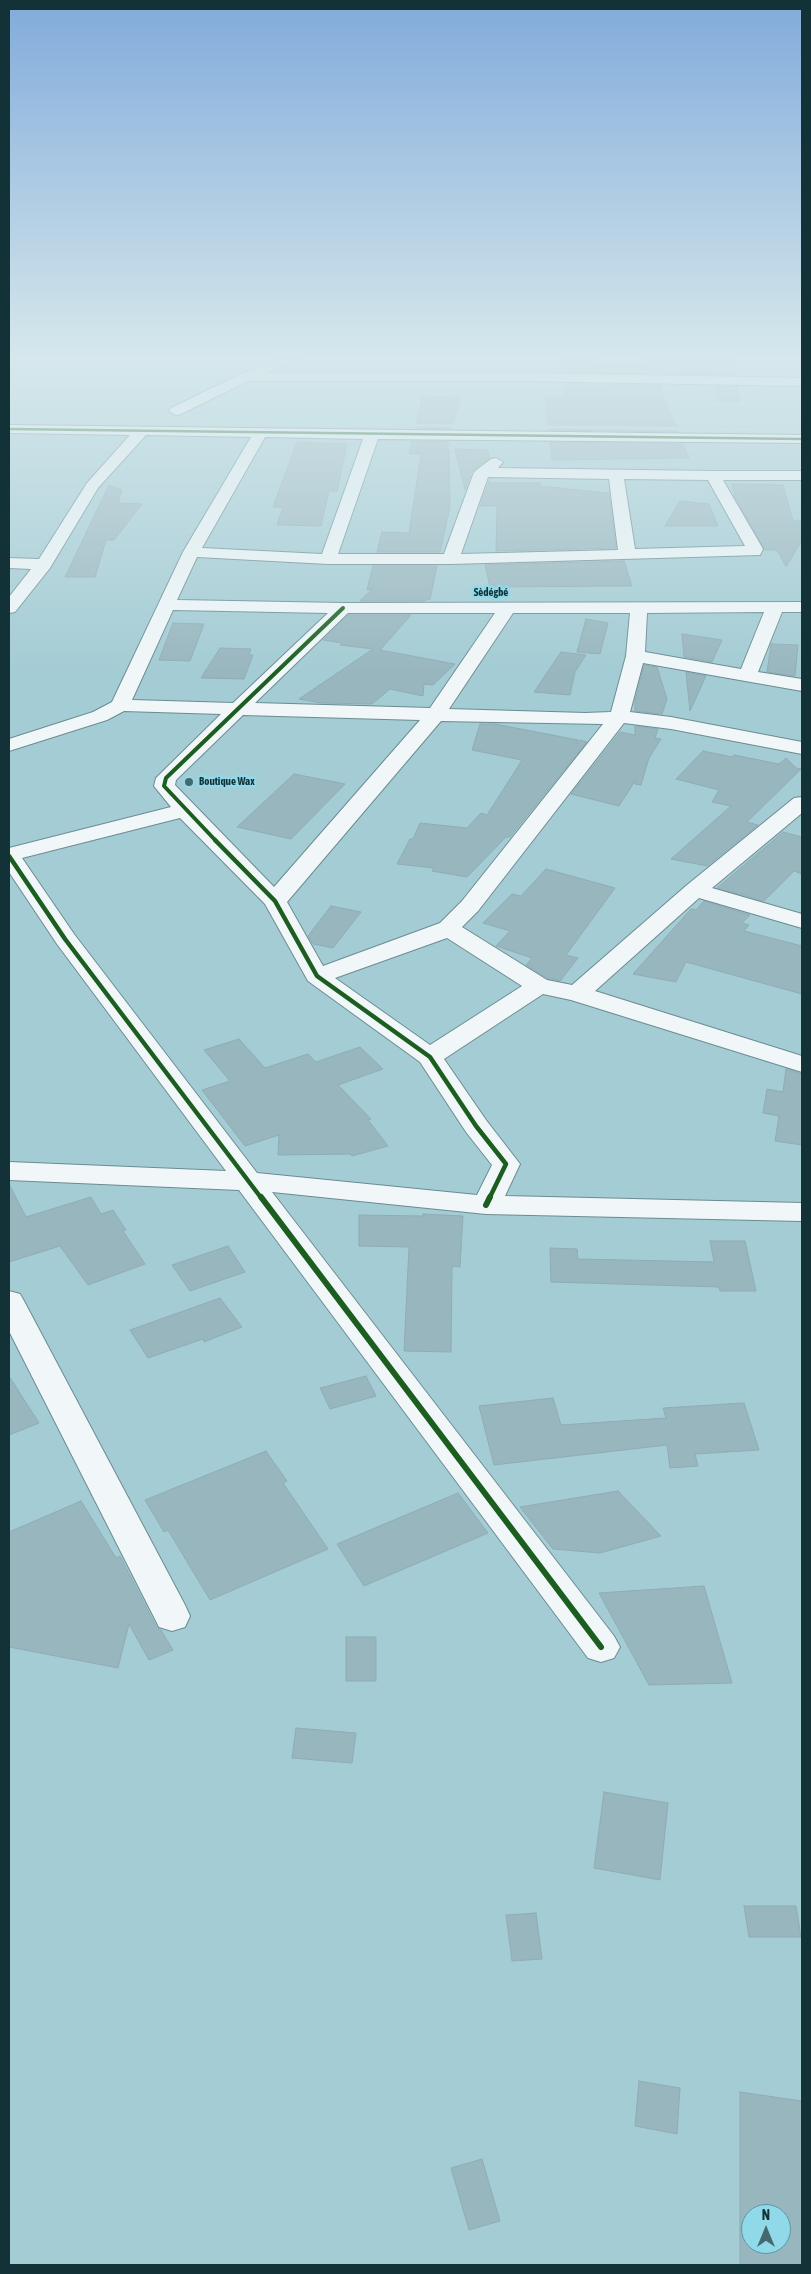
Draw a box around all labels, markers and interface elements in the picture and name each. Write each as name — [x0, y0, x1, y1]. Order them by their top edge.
district label: Sèdégbé — [474, 586, 508, 600]
place label: Boutique Wax — [199, 775, 255, 789]
marker: Boutique Wax — [183, 776, 195, 788]
north arrow — [741, 2204, 791, 2254]
text: N — [762, 2207, 770, 2223]

